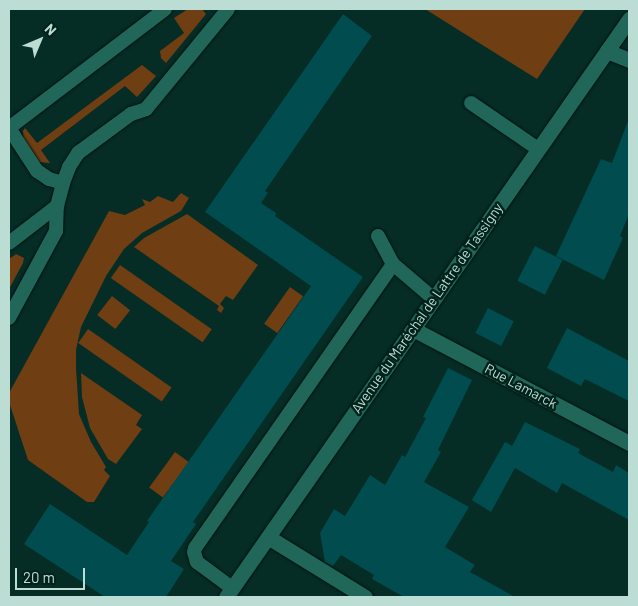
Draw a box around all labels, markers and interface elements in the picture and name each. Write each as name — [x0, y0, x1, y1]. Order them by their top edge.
north arrow — [15, 15, 65, 65]
text: N — [42, 20, 60, 38]
street label: Avenue du Maréchal de Lattre de Tassigny — [348, 200, 506, 416]
street label: Rue Lamarck — [482, 360, 560, 412]
scale bar — [18, 558, 88, 590]
text: 20 m — [23, 568, 55, 586]

